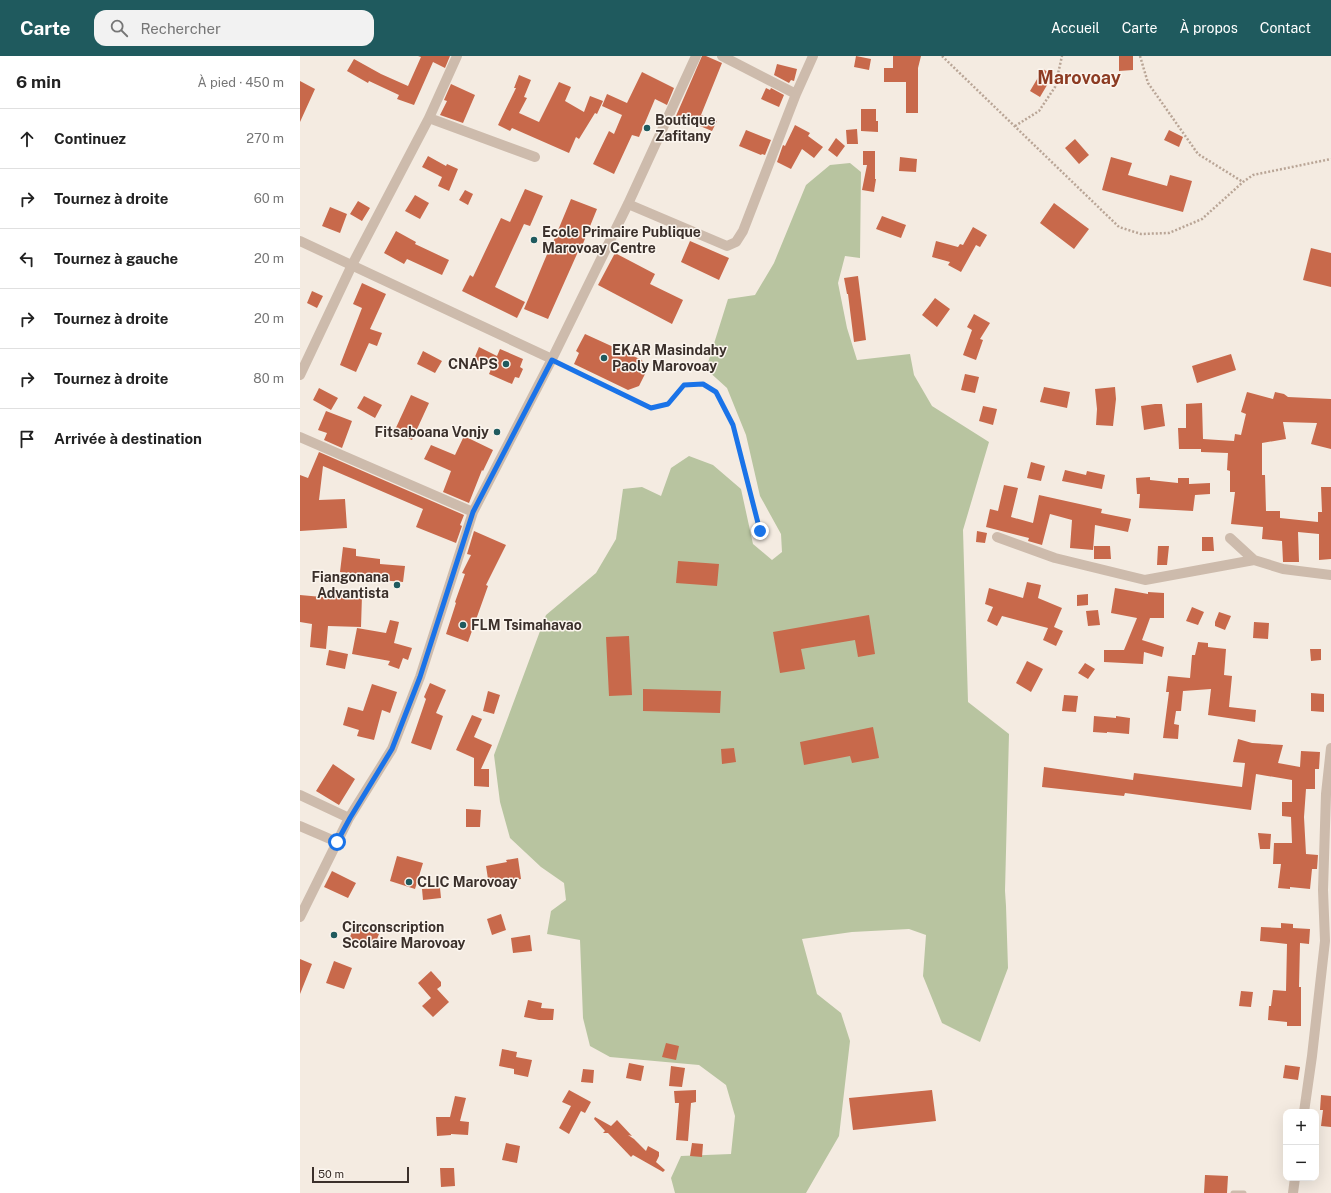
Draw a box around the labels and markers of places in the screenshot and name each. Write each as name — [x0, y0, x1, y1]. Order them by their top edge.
place label: Boutique Zafitany — [655, 112, 716, 144]
marker: Boutique Zafitany — [642, 123, 652, 133]
place label: Ecole Primaire Publique Marovoay Centre — [542, 224, 701, 256]
marker: Ecole Primaire Publique Marovoay Centre — [529, 235, 539, 245]
place label: EKAR Masindahy Paoly Marovoay — [612, 342, 727, 374]
marker: EKAR Masindahy Paoly Marovoay — [599, 353, 609, 363]
place label: CNAPS — [448, 356, 498, 372]
marker: CNAPS — [501, 359, 511, 369]
place label: Fitsaboana Vonjy — [375, 424, 489, 440]
marker: Fitsaboana Vonjy — [492, 427, 502, 437]
place label: Fiangonana Advantista — [311, 569, 389, 601]
marker: Fiangonana Advantista — [392, 580, 402, 590]
place label: FLM Tsimahavao — [471, 617, 582, 633]
marker: FLM Tsimahavao — [458, 620, 468, 630]
place label: CLIC Marovoay — [417, 874, 518, 890]
marker: CLIC Marovoay — [404, 877, 414, 887]
place label: Circonscription Scolaire Marovoay — [342, 919, 466, 951]
marker: Circonscription Scolaire Marovoay — [329, 930, 339, 940]

